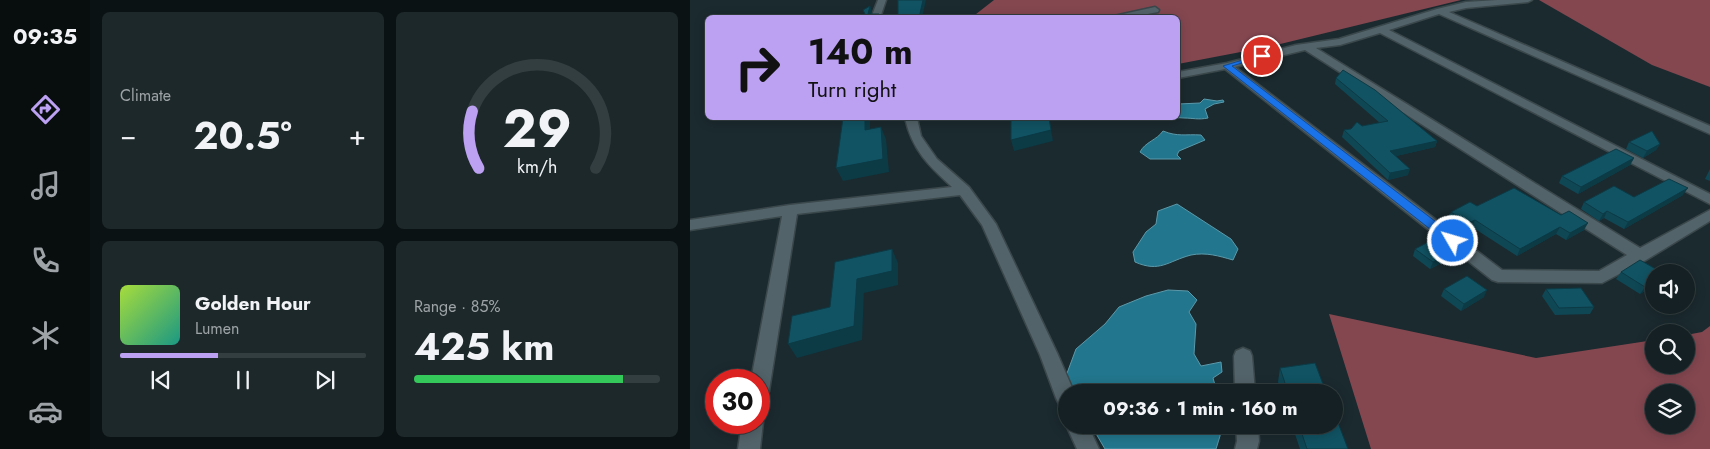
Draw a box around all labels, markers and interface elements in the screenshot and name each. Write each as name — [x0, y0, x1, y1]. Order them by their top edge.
text: 09:35 — [13, 20, 77, 52]
text: 140 m — [808, 27, 913, 77]
icon: right — [725, 35, 790, 100]
pin — [1241, 35, 1283, 77]
icon: arrive — [1248, 42, 1276, 70]
text: Turn right — [808, 73, 896, 105]
text: Climate — [120, 84, 171, 107]
text: 29 — [503, 91, 571, 167]
icon: directions — [28, 92, 63, 127]
text: 20.5° — [194, 108, 292, 163]
text: − — [120, 115, 137, 156]
text: + — [349, 115, 366, 156]
text: km/h — [517, 154, 557, 180]
icon: music — [28, 168, 63, 203]
position arrow — [1426, 214, 1478, 266]
icon: phone — [28, 243, 63, 278]
map controls — [1645, 264, 1695, 434]
button: sound — [1645, 264, 1695, 314]
text: Golden Hour — [195, 290, 311, 317]
text: Range · 85% — [414, 295, 501, 318]
text: Lumen — [195, 317, 239, 340]
icon: climate — [28, 318, 63, 353]
text: 425 km — [414, 319, 554, 374]
button: search — [1645, 324, 1695, 374]
icon: previous — [147, 366, 175, 394]
icon: pause — [229, 366, 257, 394]
icon: next — [311, 366, 339, 394]
speed limit sign: 30 — [705, 369, 770, 434]
button: layers — [1645, 384, 1695, 434]
icon: car — [28, 394, 63, 429]
text: 09:36 · 1 min · 160 m — [1103, 395, 1298, 422]

